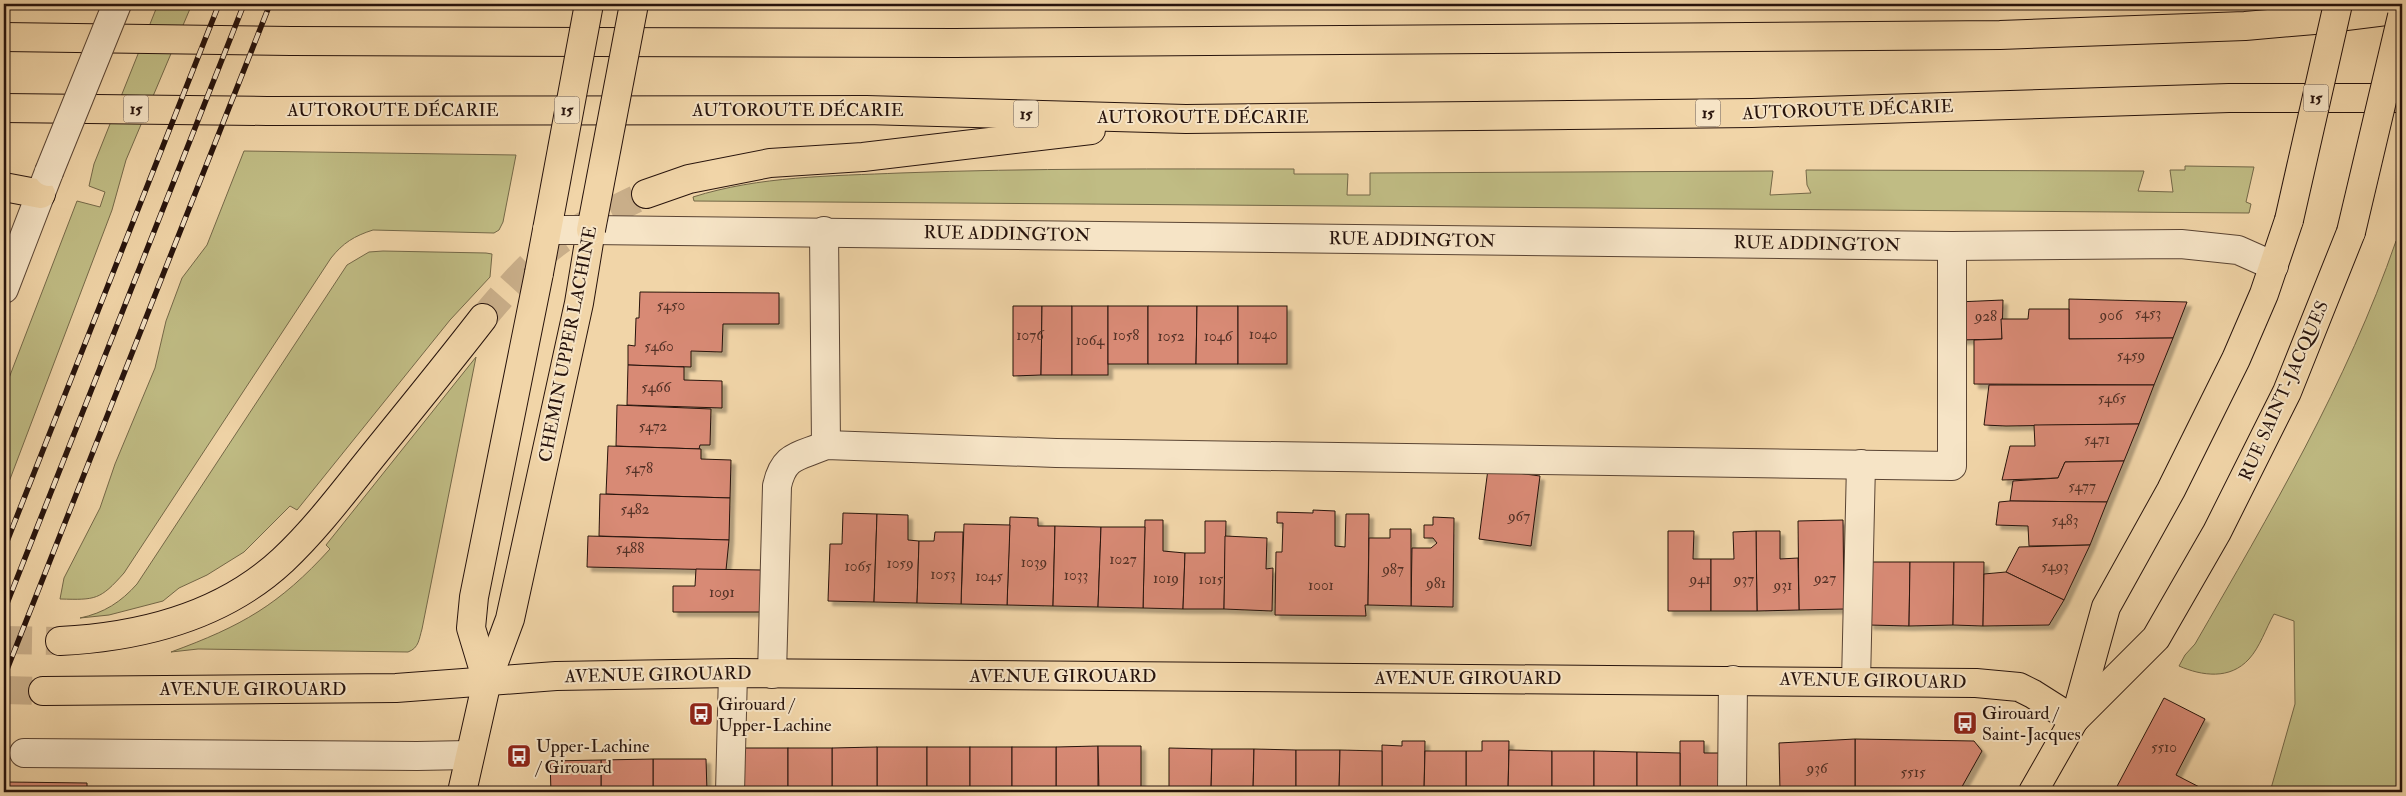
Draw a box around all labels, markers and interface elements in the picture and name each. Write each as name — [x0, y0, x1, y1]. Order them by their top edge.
road number: 15 — [2304, 85, 2328, 112]
street label: AUTOROUTE DÉCARIE — [1741, 95, 1954, 125]
road number: 15 — [124, 96, 148, 122]
road number: 15 — [554, 96, 580, 124]
street label: AUTOROUTE DÉCARIE — [286, 99, 499, 122]
street label: AUTOROUTE DÉCARIE — [691, 99, 904, 122]
road number: 15 — [1014, 100, 1038, 128]
road number: 15 — [1696, 100, 1720, 126]
street label: AUTOROUTE DÉCARIE — [1096, 106, 1309, 129]
street label: RUE ADDINGTON — [923, 221, 1091, 247]
street label: CHEMIN UPPER LACHINE — [534, 224, 602, 464]
street label: RUE ADDINGTON — [1328, 227, 1496, 253]
street label: RUE ADDINGTON — [1733, 231, 1901, 257]
house number: 5450 — [657, 296, 685, 315]
street label: RUE SAINT-JACQUES — [2234, 297, 2334, 485]
house number: 5453 — [2135, 304, 2161, 323]
house number: 906 — [2099, 306, 2124, 325]
house number: 928 — [1974, 307, 1997, 326]
house number: 1040 — [1249, 325, 1277, 344]
house number: 1076 — [1016, 326, 1045, 345]
house number: 1058 — [1113, 326, 1139, 345]
house number: 1052 — [1157, 327, 1185, 346]
house number: 1046 — [1204, 327, 1234, 346]
house number: 1064 — [1076, 331, 1105, 350]
house number: 5460 — [644, 337, 674, 356]
house number: 5459 — [2117, 346, 2145, 365]
house number: 5466 — [641, 378, 672, 397]
house number: 5465 — [2098, 389, 2127, 408]
house number: 5472 — [639, 417, 668, 436]
house number: 5471 — [2084, 430, 2110, 449]
house number: 5478 — [625, 459, 653, 478]
house number: 5477 — [2068, 477, 2096, 496]
house number: 5482 — [621, 500, 650, 519]
house number: 967 — [1507, 507, 1530, 526]
house number: 5483 — [2051, 511, 2079, 530]
house number: 5488 — [616, 539, 644, 558]
house number: 1027 — [1109, 550, 1137, 569]
house number: 1039 — [1021, 553, 1047, 572]
house number: 1059 — [886, 554, 914, 573]
house number: 1065 — [844, 557, 872, 576]
house number: 5493 — [2041, 557, 2069, 576]
house number: 987 — [1381, 560, 1404, 579]
house number: 1053 — [930, 565, 956, 584]
house number: 1033 — [1064, 566, 1088, 585]
house number: 1045 — [975, 567, 1003, 586]
house number: 1019 — [1153, 569, 1179, 588]
house number: 927 — [1813, 569, 1836, 588]
house number: 1015 — [1199, 570, 1224, 589]
house number: 941 — [1688, 570, 1711, 589]
house number: 937 — [1733, 570, 1754, 589]
house number: 981 — [1425, 574, 1446, 593]
house number: 1001 — [1308, 576, 1334, 595]
house number: 931 — [1773, 576, 1792, 595]
house number: 1091 — [709, 583, 735, 602]
street label: AVENUE GIROUARD — [563, 662, 752, 688]
street label: AVENUE GIROUARD — [969, 665, 1156, 688]
street label: AVENUE GIROUARD — [1374, 667, 1561, 690]
street label: AVENUE GIROUARD — [1778, 668, 1967, 694]
street label: AVENUE GIROUARD — [159, 678, 346, 701]
place label: Girouard / Upper-Lachine — [718, 693, 832, 737]
bus stop icon: Girouard / Upper-Lachine — [688, 701, 714, 727]
place label: Girouard / Saint-Jacques — [1982, 702, 2081, 746]
bus stop icon: Girouard / Saint-Jacques — [1952, 710, 1978, 736]
place label: Upper-Lachine / Girouard — [534, 735, 650, 779]
house number: 5510 — [2151, 738, 2177, 757]
bus stop icon: Upper-Lachine / Girouard — [506, 743, 532, 769]
house number: 936 — [1806, 759, 1829, 778]
house number: 5515 — [1900, 763, 1926, 782]

